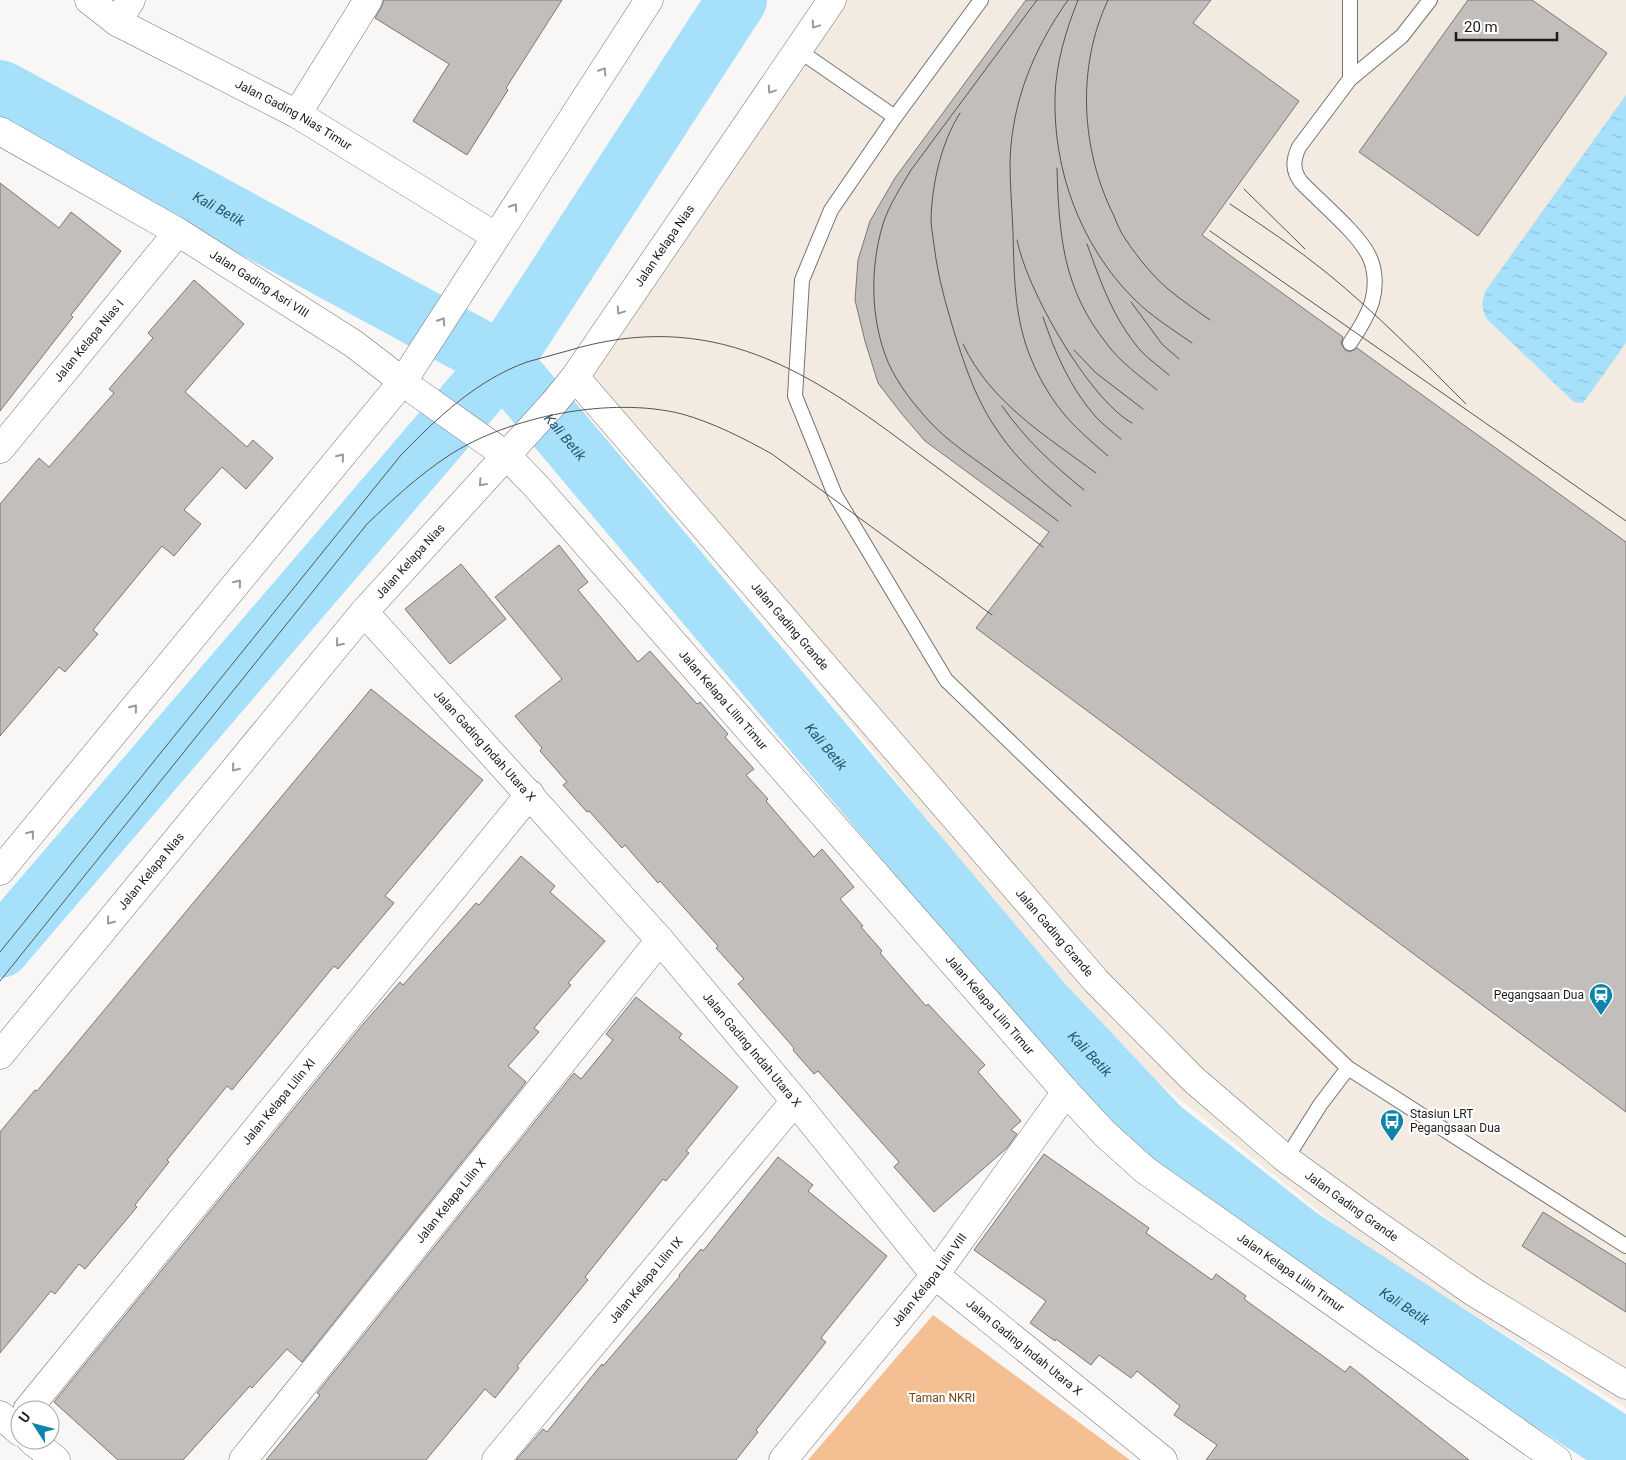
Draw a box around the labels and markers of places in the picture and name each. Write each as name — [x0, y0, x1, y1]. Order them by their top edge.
station icon: Pegangsaan Dua — [1588, 982, 1614, 1016]
place label: Pegangsaan Dua — [1494, 988, 1584, 1002]
place label: Stasiun LRT Pegangsaan Dua — [1410, 1107, 1500, 1135]
bus stop icon: Stasiun LRT Pegangsaan Dua — [1379, 1108, 1405, 1142]

